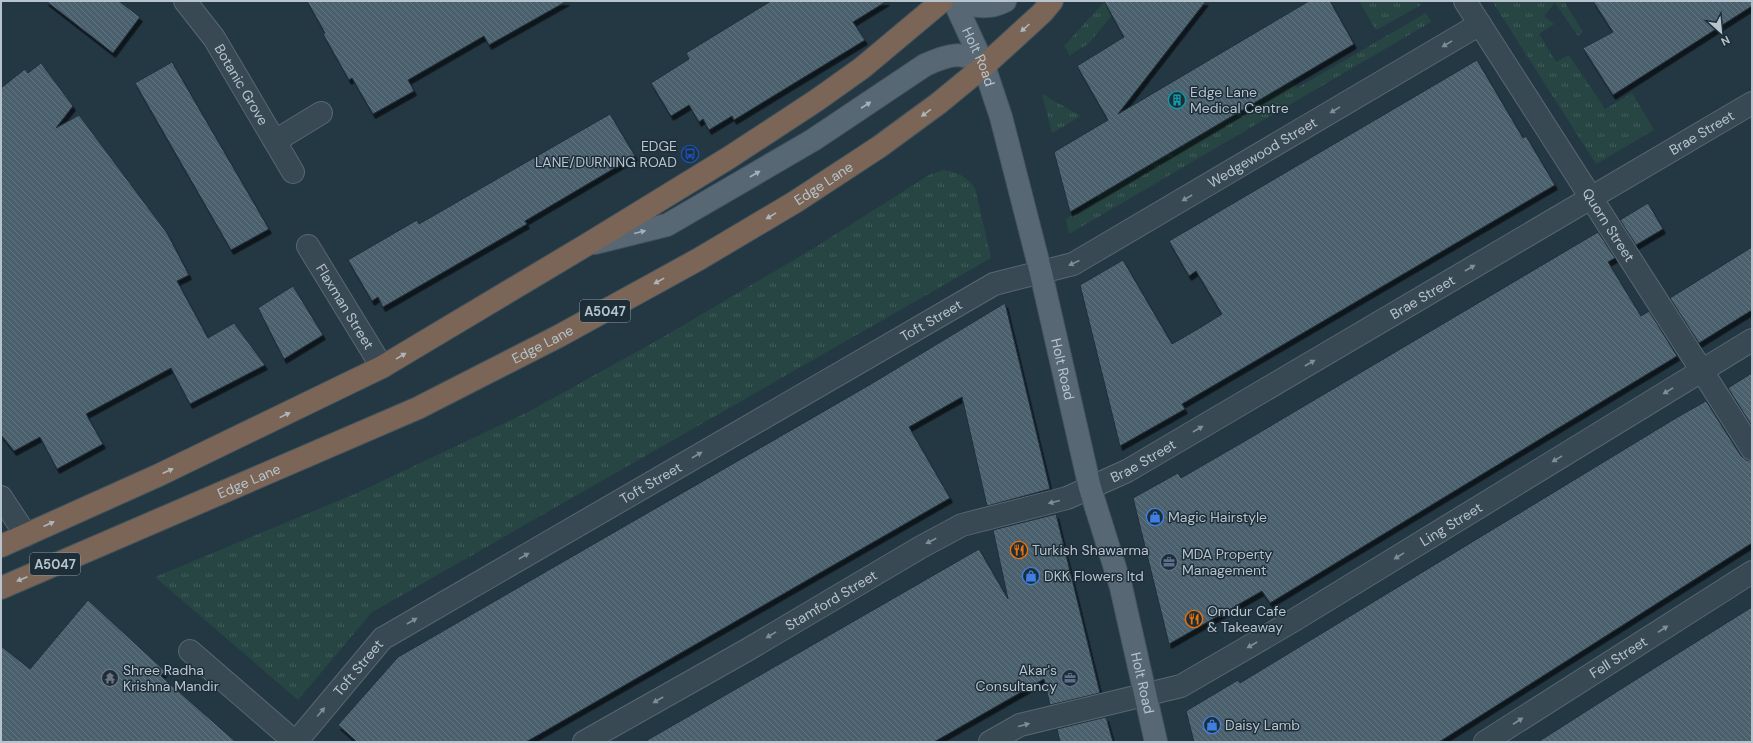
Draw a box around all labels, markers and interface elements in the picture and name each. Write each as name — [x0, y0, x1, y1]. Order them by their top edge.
north arrow — [1701, 12, 1741, 52]
street label: Holt Road — [958, 24, 999, 89]
one-way arrow — [1020, 24, 1030, 33]
text: N — [1719, 33, 1732, 49]
one-way arrow — [1441, 40, 1453, 47]
street label: Botanic Grove — [210, 41, 272, 128]
place label: Edge Lane Medical Centre — [1190, 83, 1289, 117]
building icon: Edge Lane Medical Centre — [1167, 90, 1187, 110]
one-way arrow — [860, 102, 872, 109]
street label: Brae Street — [1666, 106, 1738, 159]
one-way arrow — [1329, 107, 1341, 114]
one-way arrow — [921, 109, 931, 117]
street label: Wedgewood Street — [1204, 113, 1320, 192]
place label: EDGE LANE/DURNING ROAD — [535, 137, 677, 171]
bus stop icon: EDGE LANE/DURNING ROAD — [680, 144, 700, 164]
street label: Edge Lane — [791, 157, 856, 209]
one-way arrow — [749, 170, 761, 177]
street label: Quorn Street — [1578, 185, 1639, 265]
one-way arrow — [1181, 194, 1193, 201]
one-way arrow — [766, 213, 777, 220]
one-way arrow — [634, 228, 646, 234]
one-way arrow — [1068, 259, 1080, 266]
street label: Flaxman Street — [312, 261, 378, 353]
one-way arrow — [1464, 265, 1476, 272]
street label: Brae Street — [1387, 271, 1458, 323]
one-way arrow — [653, 278, 665, 284]
street label: Toft Street — [897, 295, 965, 345]
road number: A5047 — [580, 300, 630, 322]
street label: Edge Lane — [509, 321, 576, 368]
street label: Holt Road — [1047, 337, 1079, 402]
one-way arrow — [395, 352, 407, 359]
one-way arrow — [1304, 359, 1316, 366]
one-way arrow — [1662, 388, 1674, 395]
one-way arrow — [280, 412, 291, 418]
one-way arrow — [1192, 425, 1204, 432]
street label: Brae Street — [1107, 435, 1179, 486]
one-way arrow — [691, 452, 703, 459]
one-way arrow — [1552, 455, 1562, 463]
street label: Toft Street — [617, 458, 685, 508]
street label: Edge Lane — [215, 459, 283, 503]
one-way arrow — [162, 468, 174, 474]
street label: Ling Street — [1416, 498, 1486, 550]
one-way arrow — [1048, 499, 1060, 505]
shop icon: Magic Hairstyle — [1145, 507, 1165, 527]
place label: Magic Hairstyle — [1168, 508, 1267, 526]
one-way arrow — [44, 521, 55, 527]
one-way arrow — [925, 538, 937, 545]
restaurant icon: Turkish Shawarma — [1009, 540, 1029, 560]
place label: Turkish Shawarma — [1032, 541, 1149, 559]
place label: MDA Property Management — [1182, 545, 1272, 579]
one-way arrow — [518, 552, 530, 559]
office icon: MDA Property Management — [1159, 552, 1179, 572]
one-way arrow — [1394, 552, 1404, 560]
road number: A5047 — [30, 553, 80, 575]
street label: Stamford Street — [782, 566, 880, 634]
shop icon: DKK Flowers ltd — [1021, 566, 1041, 586]
place label: DKK Flowers ltd — [1044, 567, 1144, 585]
one-way arrow — [15, 576, 27, 582]
place label: Omdur Cafe & Takeaway — [1207, 602, 1286, 636]
restaurant icon: Omdur Cafe & Takeaway — [1184, 609, 1204, 629]
one-way arrow — [406, 617, 418, 624]
one-way arrow — [1657, 625, 1669, 632]
one-way arrow — [765, 632, 776, 639]
street label: Fell Street — [1586, 632, 1650, 682]
street label: Toft Street — [329, 636, 387, 700]
one-way arrow — [1246, 641, 1257, 648]
street label: Holt Road — [1127, 650, 1158, 716]
place label: Shree Radha Krishna Mandir — [123, 661, 219, 695]
place label: Akar's Consultancy — [976, 661, 1057, 695]
temple icon: Shree Radha Krishna Mandir — [100, 668, 120, 688]
office icon: Akar's Consultancy — [1060, 668, 1080, 688]
one-way arrow — [652, 696, 664, 703]
one-way arrow — [316, 707, 325, 717]
shop icon: Daisy Lamb — [1202, 715, 1222, 735]
place label: Daisy Lamb — [1225, 716, 1300, 734]
one-way arrow — [1513, 717, 1523, 725]
one-way arrow — [1018, 721, 1031, 727]

